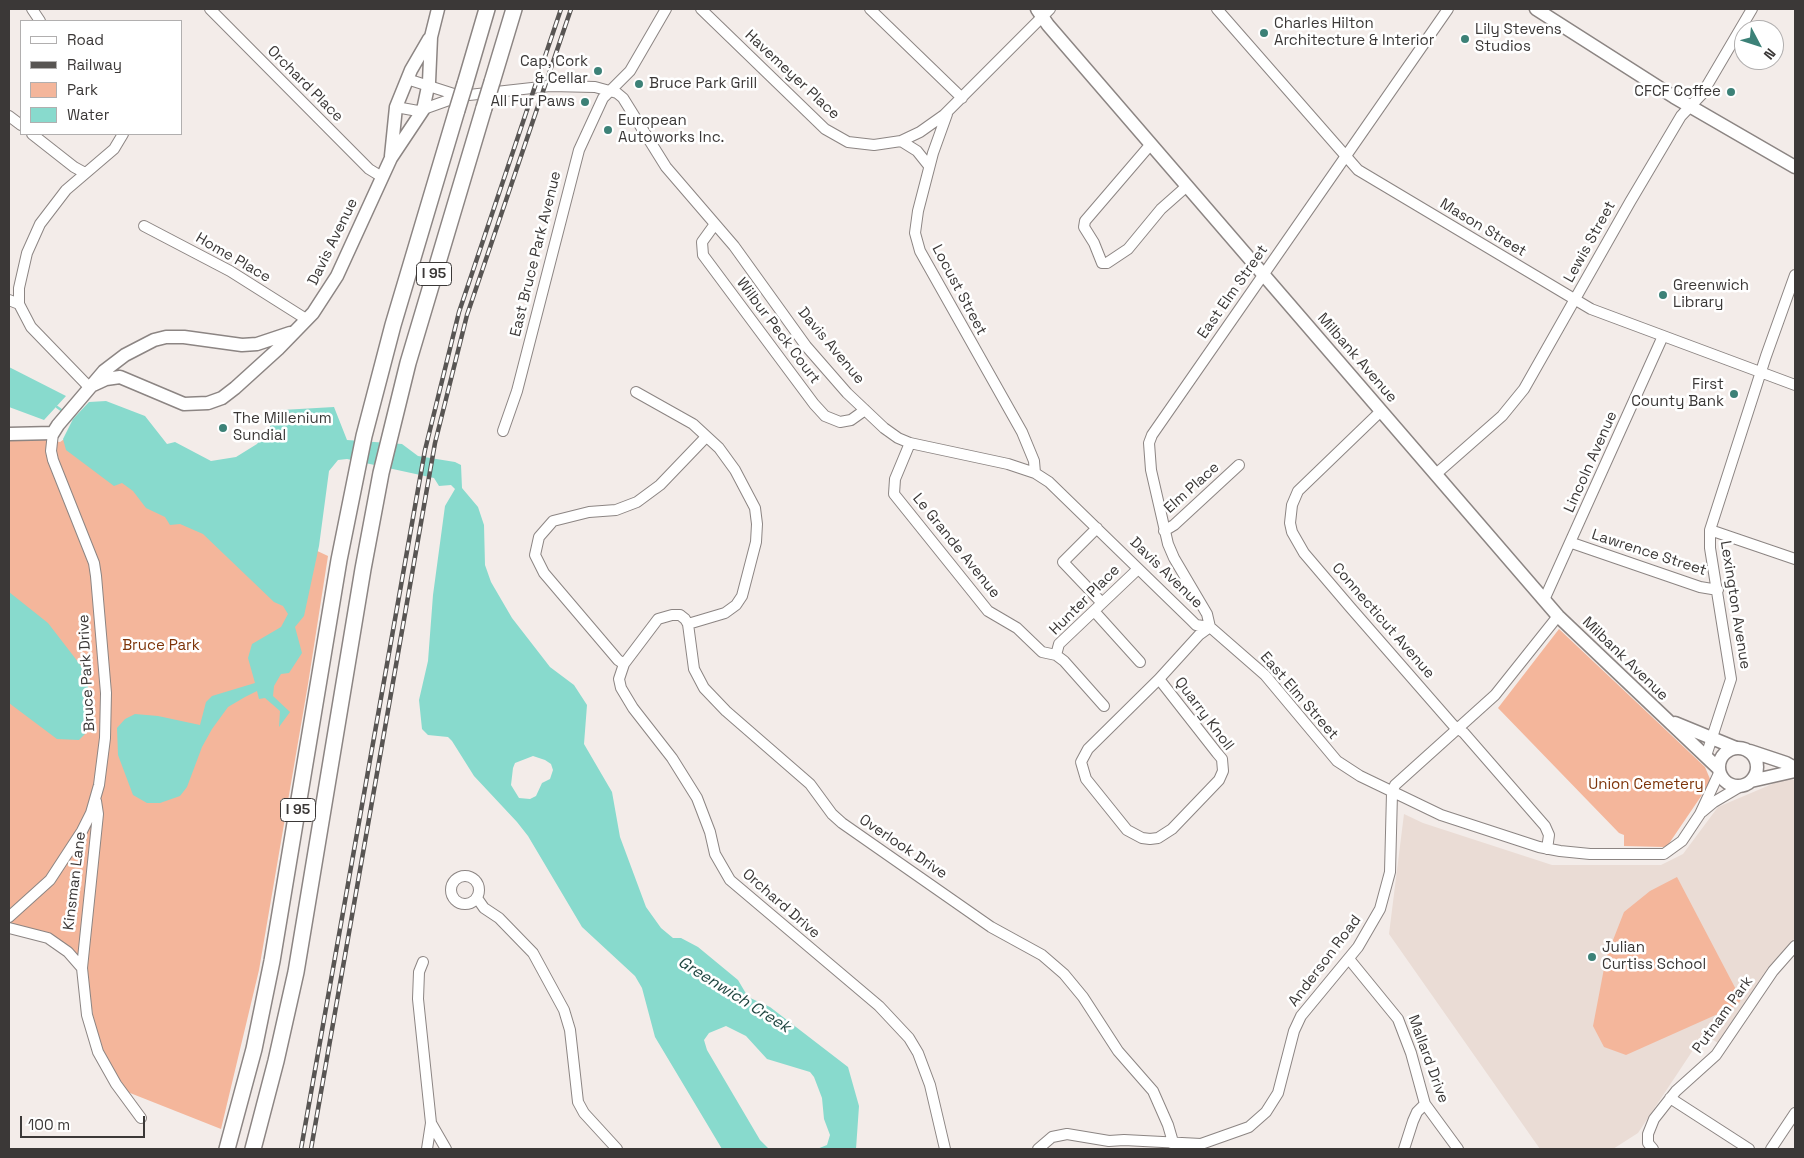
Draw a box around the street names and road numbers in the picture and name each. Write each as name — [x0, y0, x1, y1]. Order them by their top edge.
street label: Havemeyer Place — [741, 26, 843, 124]
street label: Orchard Place — [263, 42, 347, 126]
street label: East Bruce Park Avenue — [507, 169, 565, 339]
street label: Mason Street — [1437, 195, 1529, 261]
street label: Davis Avenue — [304, 196, 362, 288]
street label: Lewis Street — [1560, 198, 1620, 286]
street label: Home Place — [192, 229, 274, 287]
street label: Locust Street — [928, 242, 990, 338]
street label: East Elm Street — [1194, 242, 1272, 342]
road number: I 95 — [416, 262, 452, 286]
street label: Wilbur Peck Court — [732, 274, 824, 388]
street label: Davis Avenue — [794, 304, 868, 388]
street label: Milbank Avenue — [1313, 310, 1401, 406]
street label: Lincoln Avenue — [1561, 409, 1621, 515]
street label: Elm Place — [1161, 459, 1223, 517]
street label: Le Grande Avenue — [908, 490, 1004, 602]
street label: Lawrence Street — [1589, 526, 1709, 580]
street label: Davis Avenue — [1126, 534, 1206, 612]
street label: Lexington Avenue — [1716, 539, 1754, 671]
street label: Connecticut Avenue — [1328, 560, 1438, 682]
street label: Hunter Place — [1046, 561, 1124, 639]
street label: Milbank Avenue — [1578, 613, 1672, 705]
street label: Bruce Park Drive — [75, 614, 99, 732]
street label: East Elm Street — [1256, 649, 1342, 743]
street label: Quarry Knoll — [1171, 674, 1237, 754]
road number: I 95 — [280, 798, 316, 822]
street label: Overlook Drive — [856, 811, 950, 883]
street label: Kinsman Lane — [60, 831, 90, 931]
street label: Orchard Drive — [738, 865, 824, 943]
street label: Anderson Road — [1285, 912, 1365, 1010]
street label: Putnam Park — [1689, 973, 1757, 1057]
street label: Mallard Drive — [1404, 1013, 1452, 1105]

